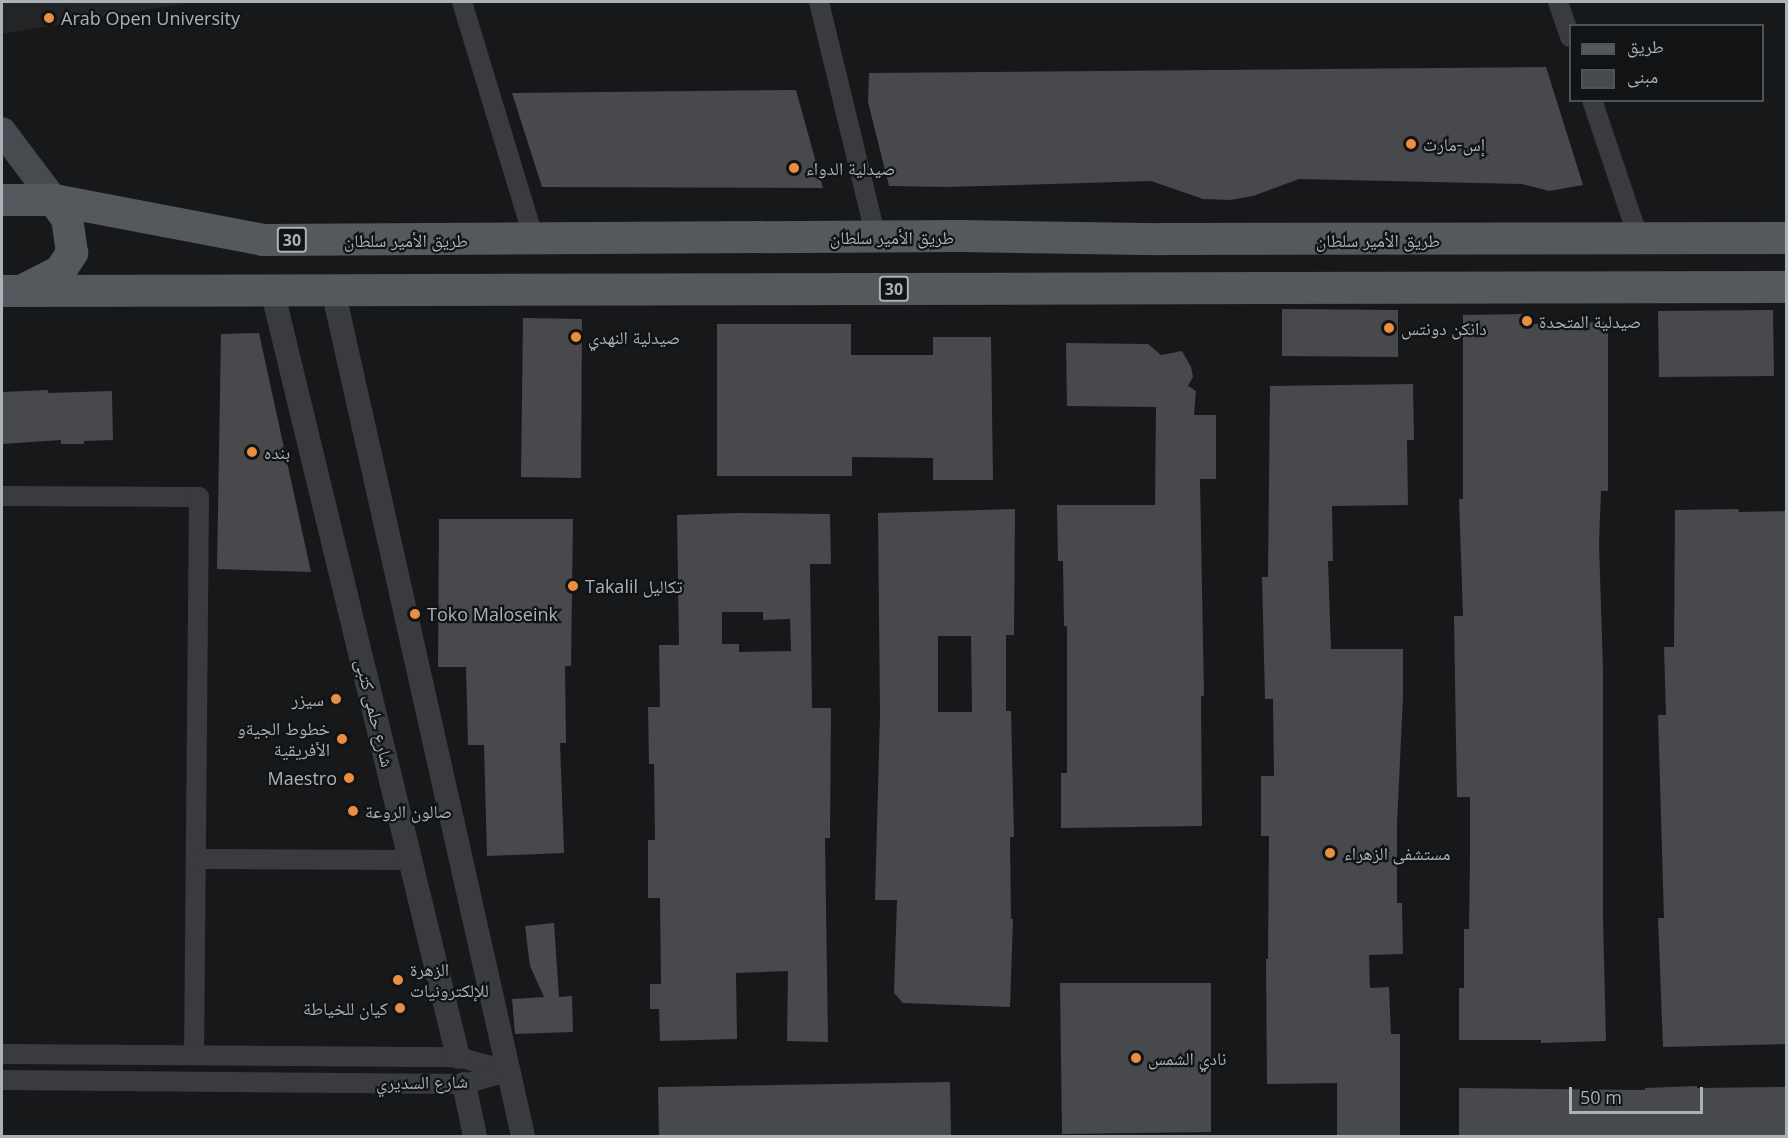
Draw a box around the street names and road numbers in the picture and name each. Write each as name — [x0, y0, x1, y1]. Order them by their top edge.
street label: طريق الأمير سلطان — [830, 226, 954, 248]
road number: 30 — [276, 227, 308, 253]
street label: طريق الأمير سلطان — [344, 229, 468, 251]
street label: طريق الأمير سلطان — [1316, 229, 1440, 251]
road number: 30 — [878, 276, 910, 302]
street label: شارع حلمى كتبى — [351, 657, 399, 769]
street label: شارع السديري — [376, 1070, 468, 1094]

